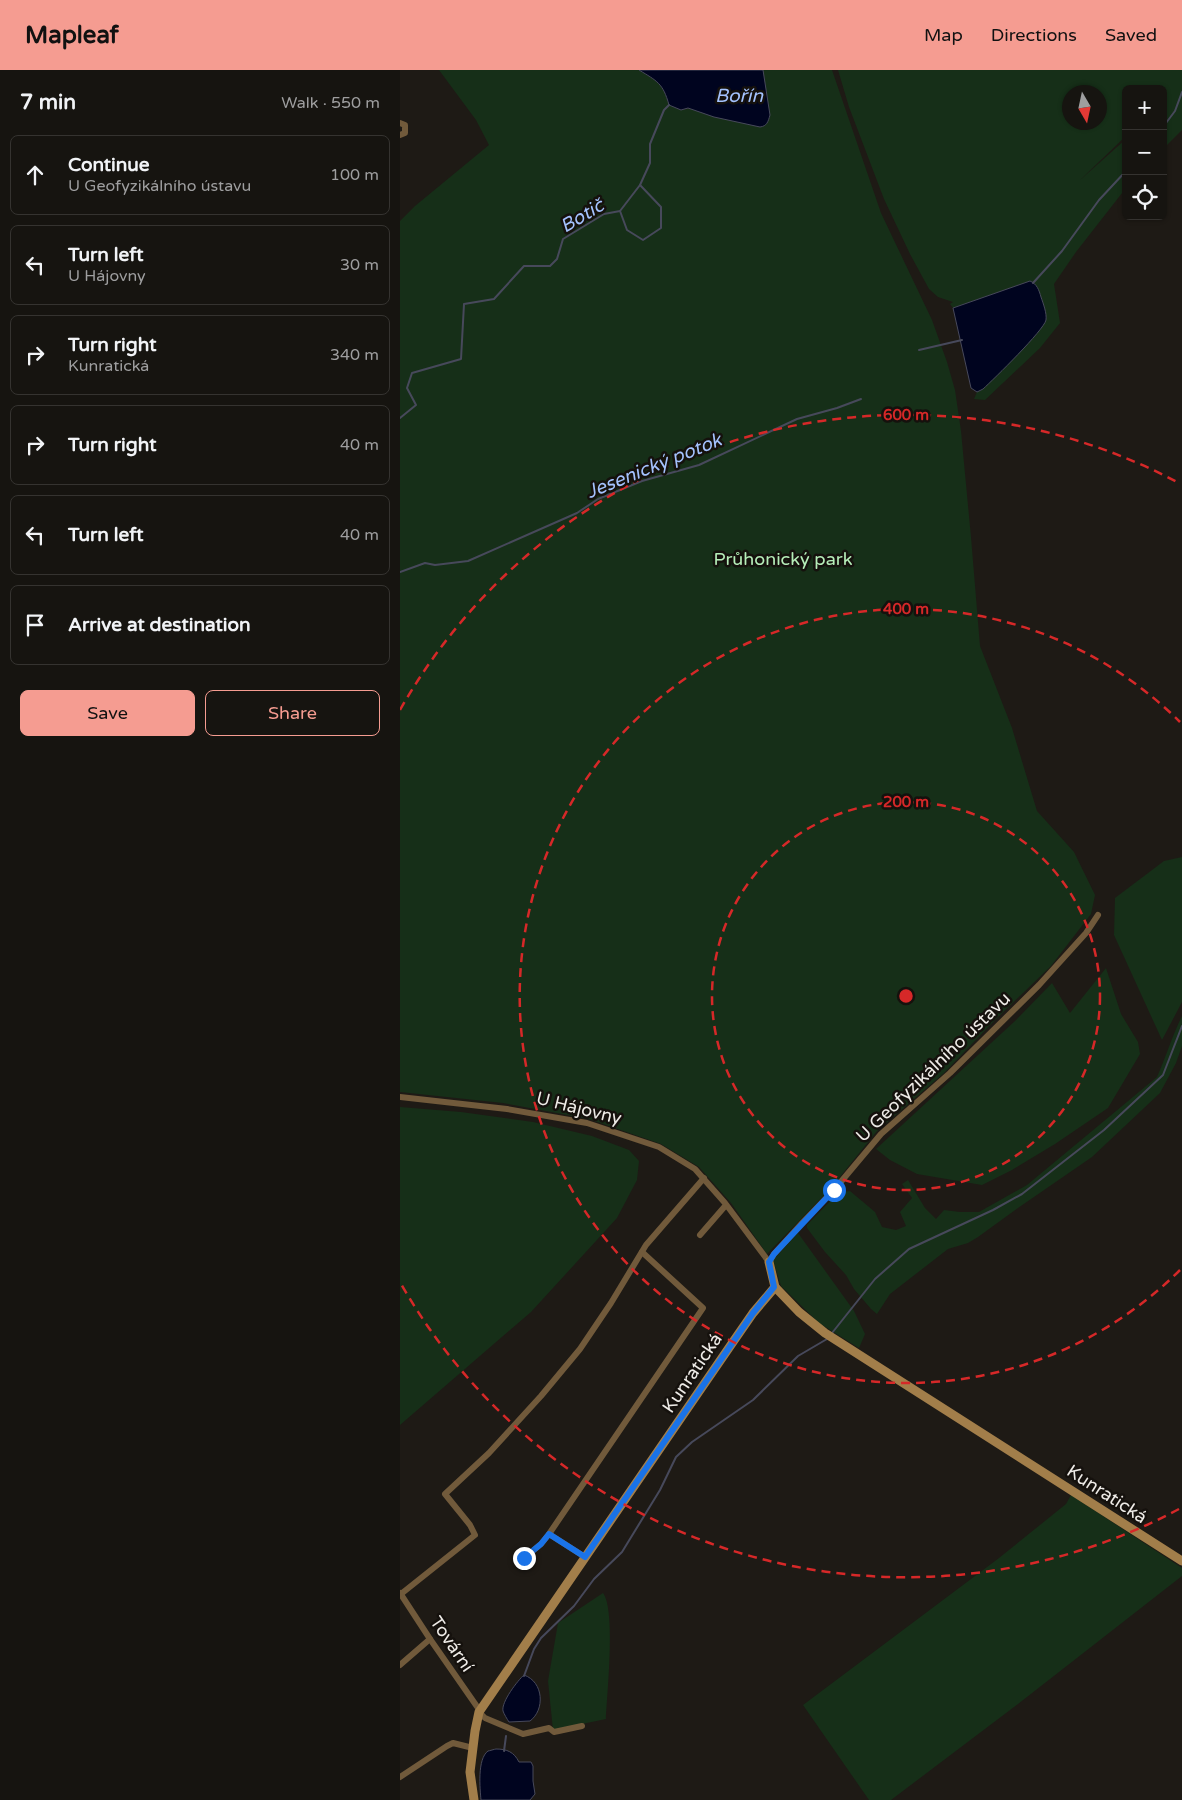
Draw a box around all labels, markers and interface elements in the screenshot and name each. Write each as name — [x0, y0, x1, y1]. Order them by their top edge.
text: Mapleaf — [25, 21, 119, 50]
text: Map — [924, 24, 963, 46]
text: Directions — [991, 24, 1077, 46]
text: Saved — [1105, 24, 1157, 46]
water label: Bořín — [715, 85, 764, 107]
north arrow — [1062, 85, 1107, 130]
map controls — [1122, 85, 1167, 220]
button: + — [1122, 85, 1167, 130]
text: 7 min — [20, 90, 76, 115]
text: Walk · 550 m — [281, 93, 380, 113]
button: − — [1122, 130, 1167, 175]
text: Continue — [68, 154, 150, 176]
icon: ahead — [21, 161, 49, 189]
text: 100 m — [330, 165, 379, 185]
button: locate — [1122, 175, 1167, 220]
text: U Geofyzikálního ústavu — [68, 176, 251, 196]
water label: Botič — [556, 194, 609, 237]
text: Turn left — [68, 244, 144, 266]
icon: left — [21, 251, 49, 279]
text: 30 m — [340, 255, 379, 275]
text: U Hájovny — [68, 266, 146, 286]
text: Turn right — [68, 334, 156, 356]
icon: right — [21, 341, 49, 369]
text: 340 m — [330, 345, 379, 365]
text: Kunratická — [68, 356, 149, 376]
text: 600 m — [883, 406, 929, 424]
water label: Jesenický potok — [583, 428, 726, 503]
icon: right — [21, 431, 49, 459]
text: Turn right — [68, 434, 156, 456]
text: 40 m — [340, 435, 379, 455]
icon: left — [21, 521, 49, 549]
text: Turn left — [68, 524, 144, 546]
text: 40 m — [340, 525, 379, 545]
park label: Průhonický park — [713, 548, 853, 570]
text: 400 m — [883, 600, 929, 618]
icon: arrive — [21, 611, 49, 639]
text: Arrive at destination — [68, 614, 251, 636]
button: Save — [20, 690, 195, 736]
button: Share — [205, 690, 380, 736]
text: 200 m — [883, 793, 929, 811]
street label: U Geofyzikálního ústavu — [851, 987, 1015, 1147]
centre of rings — [897, 987, 915, 1005]
street label: U Hájovny — [534, 1087, 624, 1129]
route start — [823, 1179, 846, 1202]
street label: Kunratická — [657, 1329, 727, 1417]
street label: Kunratická — [1063, 1460, 1151, 1528]
route end — [513, 1547, 536, 1570]
street label: Tovární — [425, 1612, 479, 1676]

